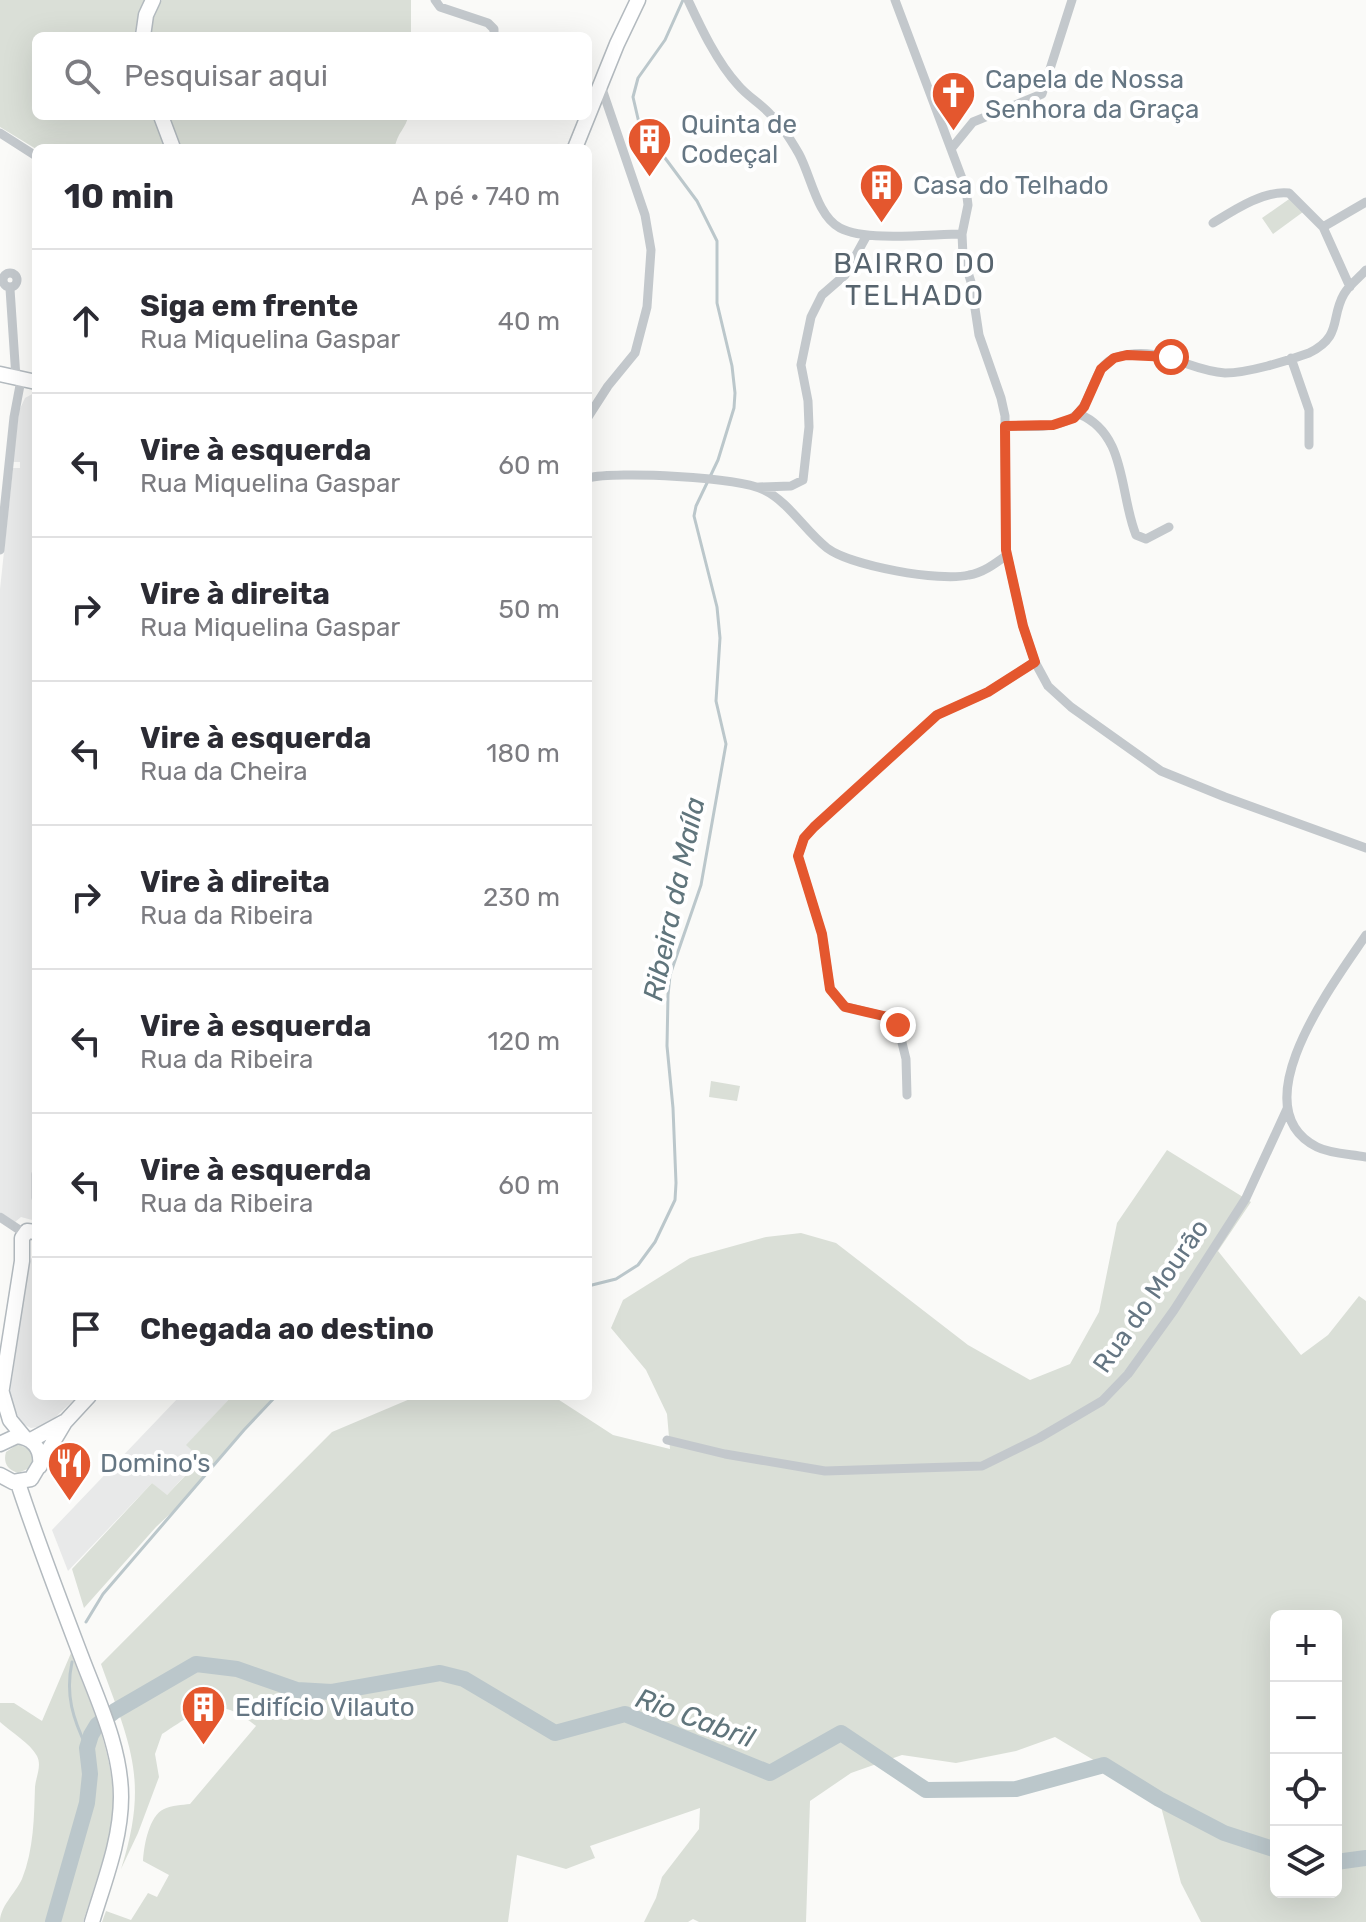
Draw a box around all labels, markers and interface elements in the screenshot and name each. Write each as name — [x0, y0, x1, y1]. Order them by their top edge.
search box — [32, 32, 592, 120]
icon: search — [60, 54, 104, 98]
text: Pesquisar aqui — [124, 58, 328, 94]
place label: Capela de Nossa Senhora da Graça — [985, 64, 1199, 125]
church icon: Capela de Nossa Senhora da Graça — [930, 70, 978, 133]
place label: Quinta de Codeçal — [681, 109, 797, 170]
building icon: Quinta de Codeçal — [626, 115, 674, 178]
building icon: Casa do Telhado — [858, 161, 906, 224]
place label: Casa do Telhado — [913, 170, 1109, 201]
text: 10 min — [64, 176, 174, 217]
text: A pé · 740 m — [411, 181, 560, 212]
district label: BAIRRO DO TELHADO — [833, 247, 997, 312]
text: Siga em frente — [140, 288, 358, 324]
icon: ahead — [64, 299, 108, 343]
text: 40 m — [498, 306, 560, 337]
text: Rua Miquelina Gaspar — [140, 324, 400, 355]
route start — [1153, 339, 1189, 375]
text: Vire à esquerda — [140, 432, 371, 468]
icon: left — [64, 443, 108, 487]
text: 60 m — [498, 450, 560, 481]
text: Rua Miquelina Gaspar — [140, 468, 400, 499]
text: Vire à direita — [140, 576, 330, 612]
icon: right — [64, 587, 108, 631]
text: 50 m — [499, 594, 560, 625]
text: Rua Miquelina Gaspar — [140, 612, 400, 643]
text: Vire à esquerda — [140, 720, 371, 756]
icon: left — [64, 731, 108, 775]
text: 180 m — [486, 738, 560, 769]
text: Rua da Cheira — [140, 756, 308, 787]
water label: Ribeira da Maíla — [636, 794, 712, 1004]
text: Vire à direita — [140, 864, 330, 900]
icon: right — [64, 875, 108, 919]
text: 230 m — [483, 882, 560, 913]
text: Rua da Ribeira — [140, 900, 313, 931]
route end — [880, 1007, 916, 1043]
text: Vire à esquerda — [140, 1008, 371, 1044]
icon: left — [64, 1019, 108, 1063]
text: 120 m — [488, 1026, 560, 1057]
text: Rua da Ribeira — [140, 1044, 313, 1075]
text: Vire à esquerda — [140, 1152, 371, 1188]
icon: left — [64, 1163, 108, 1207]
text: 60 m — [498, 1170, 560, 1201]
text: Rua da Ribeira — [140, 1188, 313, 1219]
street label: Rua do Mourão — [1087, 1213, 1215, 1379]
icon: arrive — [64, 1307, 108, 1351]
text: Chegada ao destino — [140, 1311, 434, 1347]
restaurant icon: Domino's — [45, 1439, 93, 1502]
place label: Domino's — [100, 1448, 211, 1479]
map controls — [1270, 1610, 1342, 1898]
button: + — [1270, 1610, 1342, 1682]
water label: Rio Cabril — [631, 1681, 760, 1755]
button: − — [1270, 1682, 1342, 1754]
building icon: Edifício Vilauto — [180, 1683, 228, 1746]
place label: Edifício Vilauto — [235, 1692, 415, 1723]
button: locate — [1270, 1754, 1342, 1826]
button: layers — [1270, 1826, 1342, 1898]

